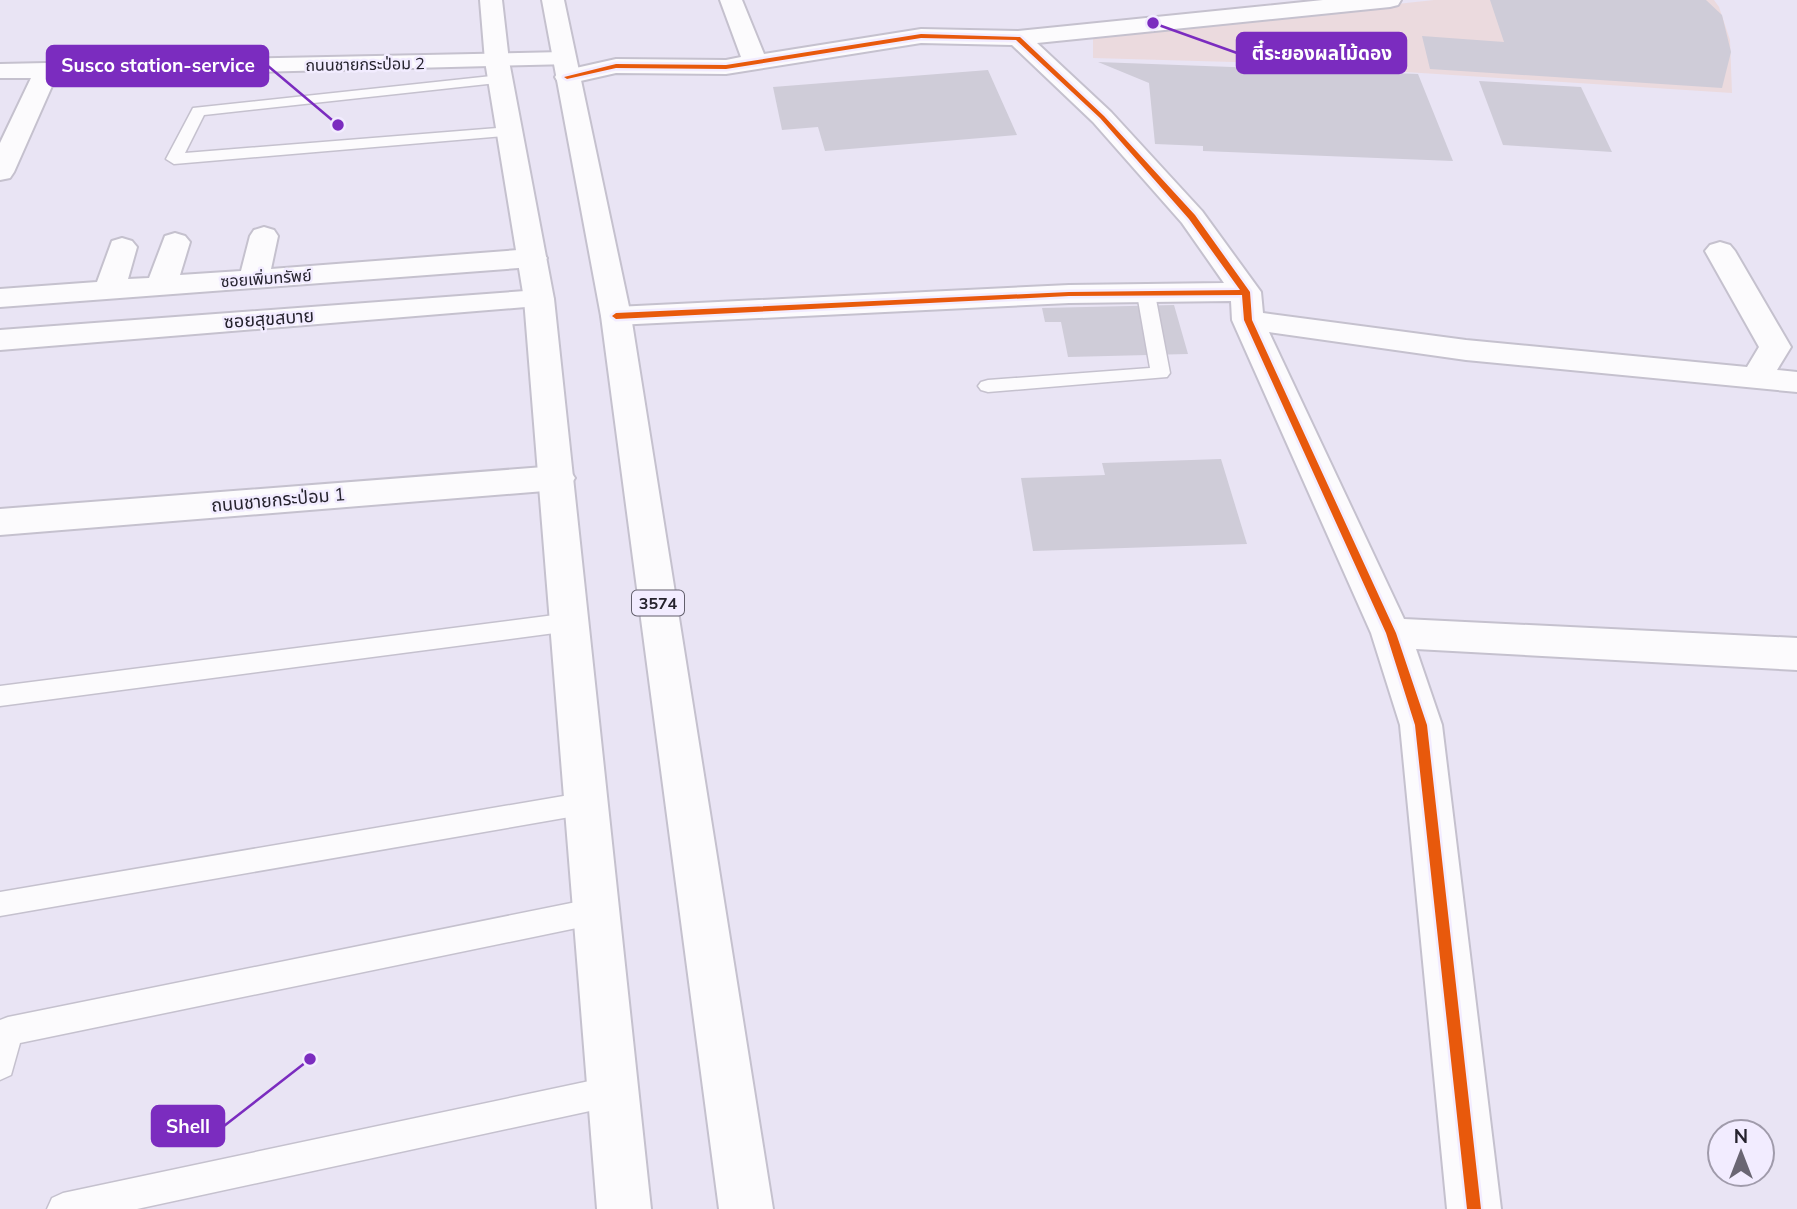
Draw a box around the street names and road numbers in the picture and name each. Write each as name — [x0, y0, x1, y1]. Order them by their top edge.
street label: ถนนชายกระป่อม 2 — [305, 53, 425, 75]
street label: ซอยเพิ่มทรัพย์ — [220, 265, 312, 291]
street label: ซอยสุขสบาย — [223, 304, 315, 333]
street label: ถนนชายกระป่อม 1 — [210, 482, 346, 517]
road number: 3574 — [632, 590, 684, 616]

